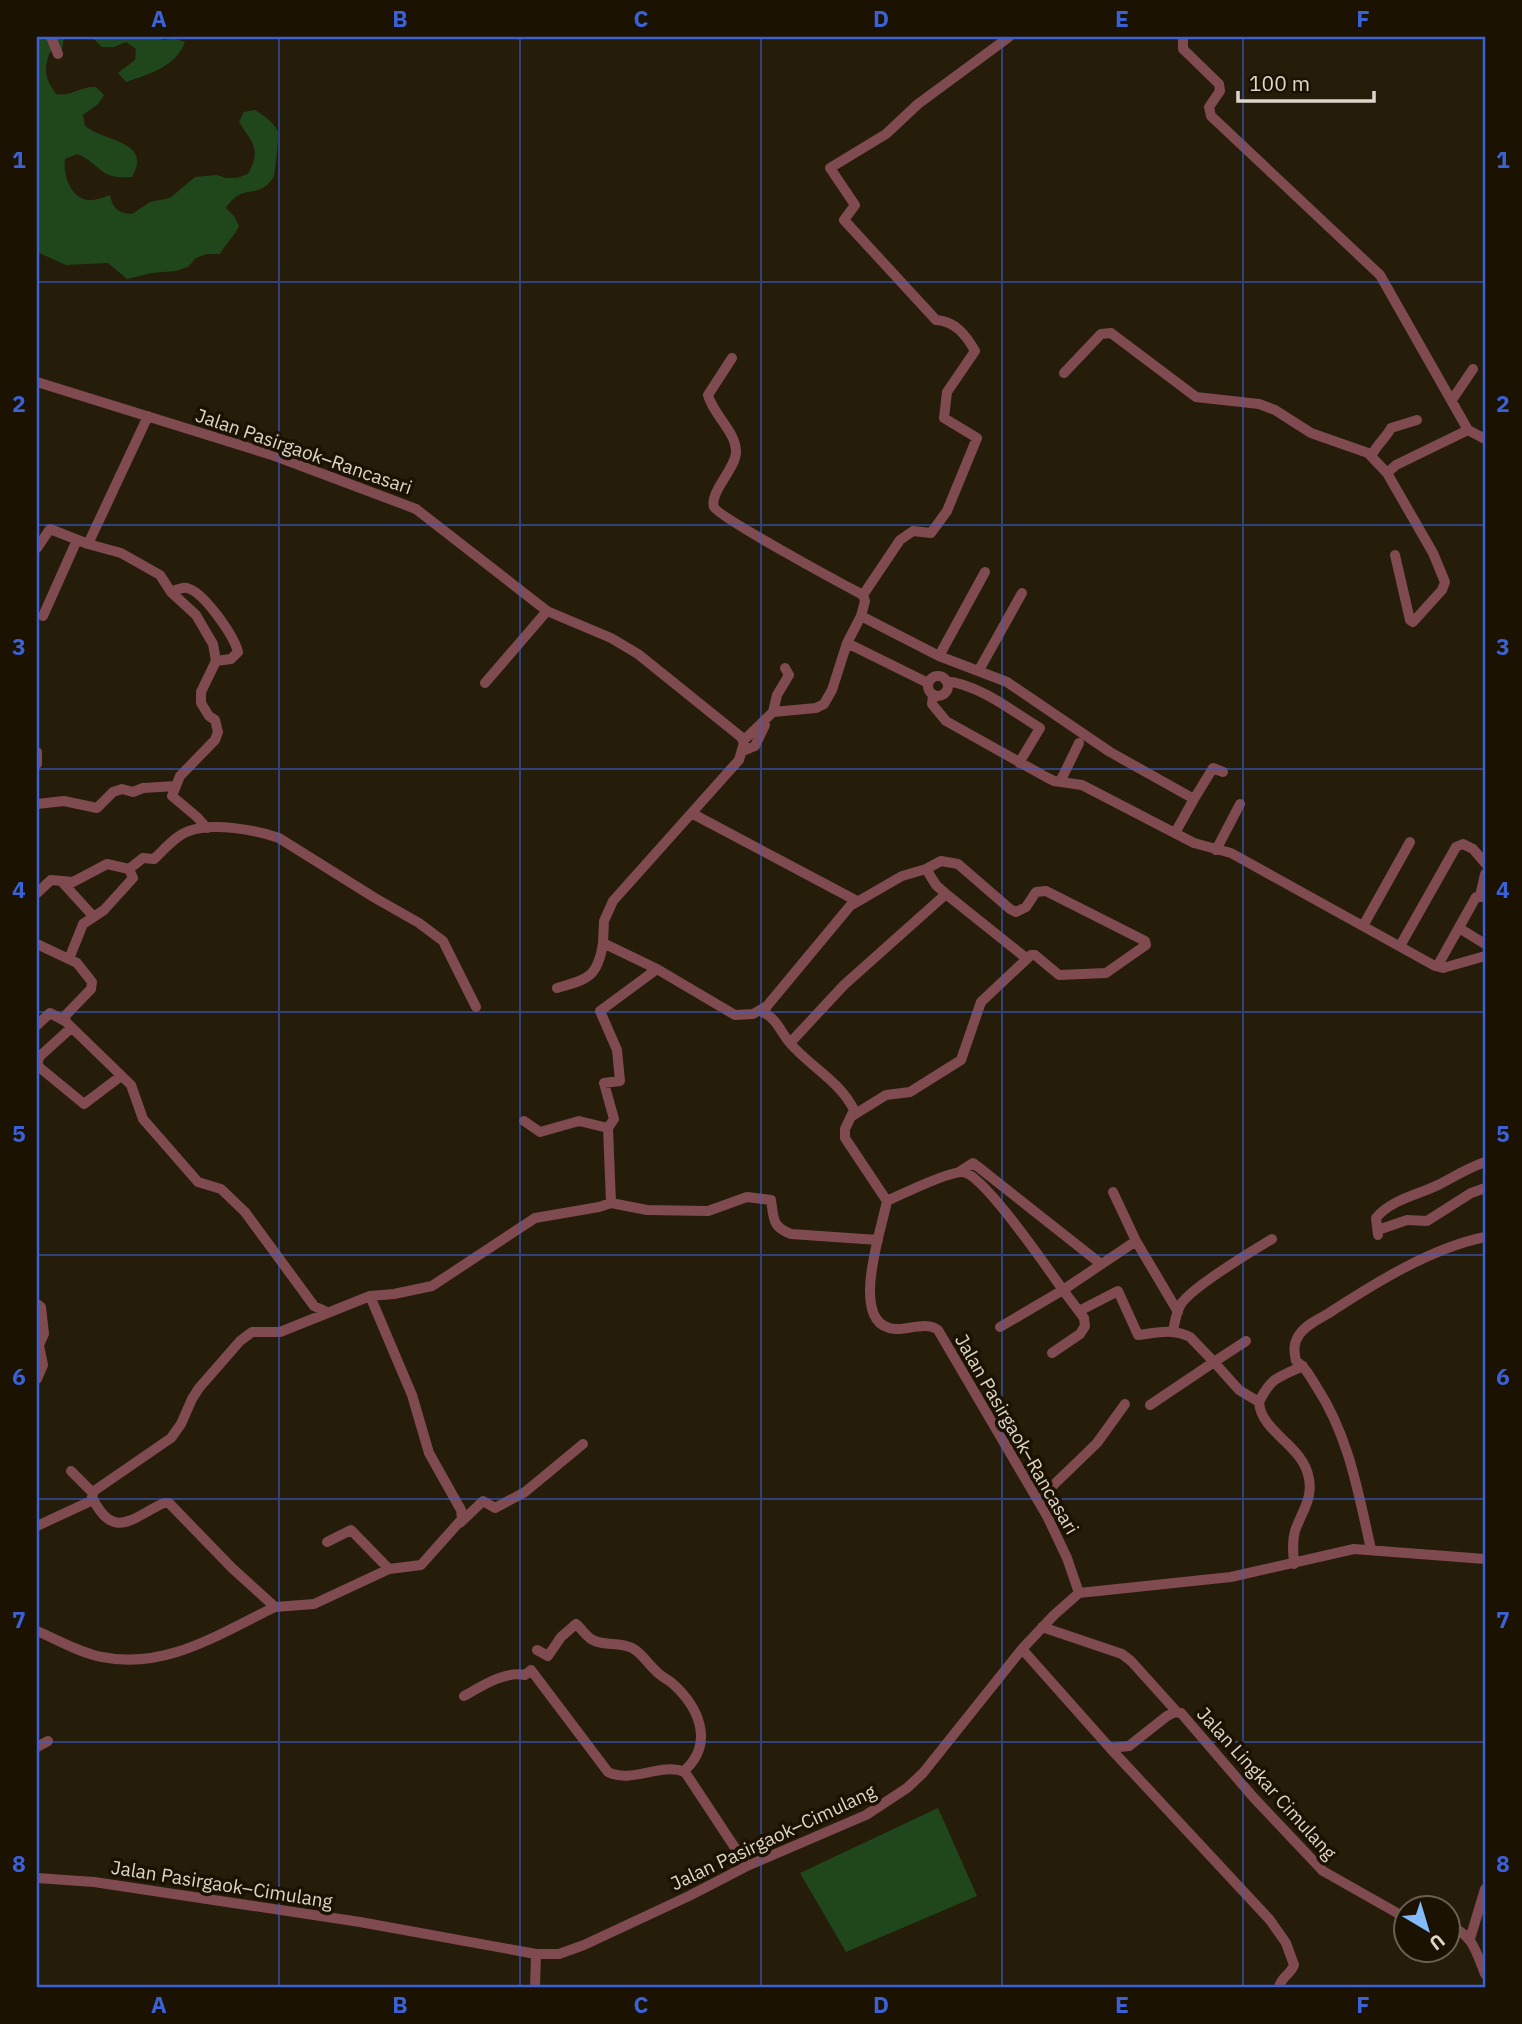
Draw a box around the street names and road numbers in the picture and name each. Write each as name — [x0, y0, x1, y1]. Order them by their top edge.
street label: Jalan Pasirgaok–Rancasari — [193, 403, 415, 499]
street label: Jalan Pasirgaok–Rancasari — [950, 1330, 1084, 1538]
street label: Jalan Lingkar Cimulang — [1192, 1702, 1342, 1864]
street label: Jalan Pasirgaok–Cimulang — [666, 1779, 880, 1895]
street label: Jalan Pasirgaok–Cimulang — [110, 1855, 334, 1913]

